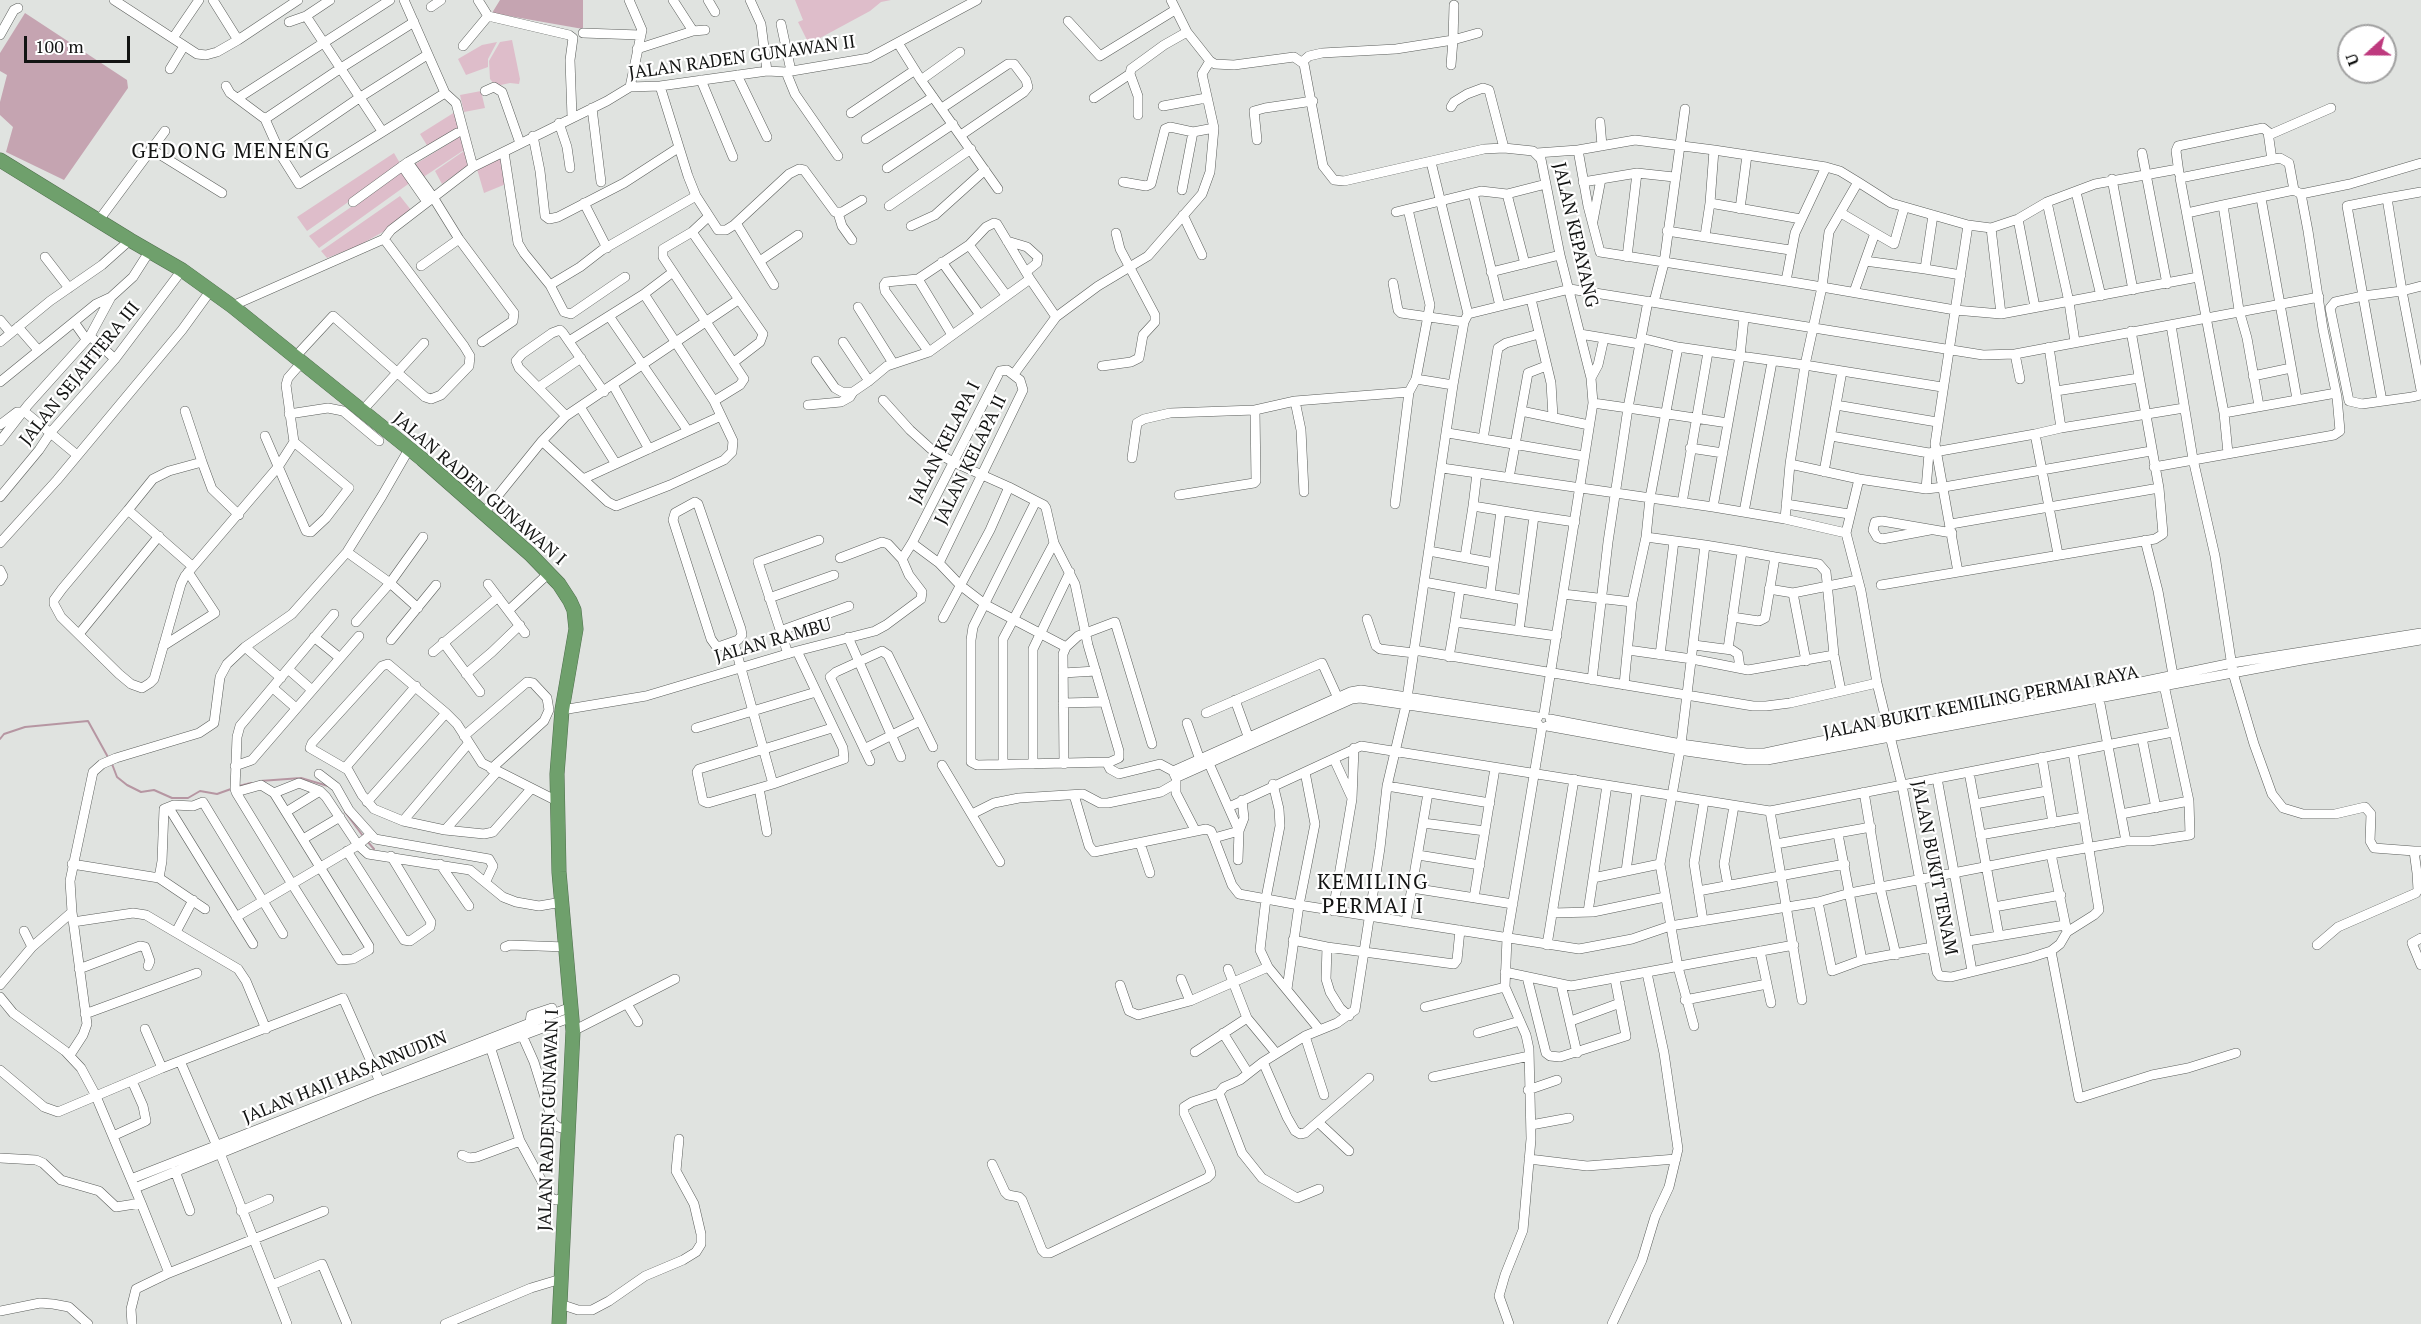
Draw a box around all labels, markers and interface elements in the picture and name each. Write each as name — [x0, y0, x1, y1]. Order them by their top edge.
scale bar — [27, 24, 134, 62]
north arrow — [2337, 24, 2397, 84]
street label: JALAN RADEN GUNAWAN II — [627, 31, 857, 85]
text: 100 m — [35, 34, 84, 58]
text: U — [2340, 50, 2364, 69]
district label: GEDONG MENENG — [131, 139, 331, 165]
street label: JALAN KEPAYANG — [1548, 160, 1602, 310]
street label: JALAN SEJAHTERA III — [15, 298, 145, 450]
street label: JALAN KELAPA I — [905, 378, 985, 508]
street label: JALAN KELAPA II — [930, 392, 1012, 528]
street label: JALAN RADEN GUNAWAN I — [388, 408, 570, 570]
street label: JALAN RAMBU — [712, 614, 834, 668]
street label: JALAN BUKIT KEMILING PERMAI RAYA — [1822, 662, 2140, 744]
street label: JALAN BUKIT TENAM — [1906, 779, 1962, 957]
district label: KEMILING PERMAI I — [1317, 870, 1429, 920]
street label: JALAN RADEN GUNAWAN I — [534, 1009, 564, 1231]
street label: JALAN HAJI HASANNUDIN — [240, 1027, 450, 1129]

